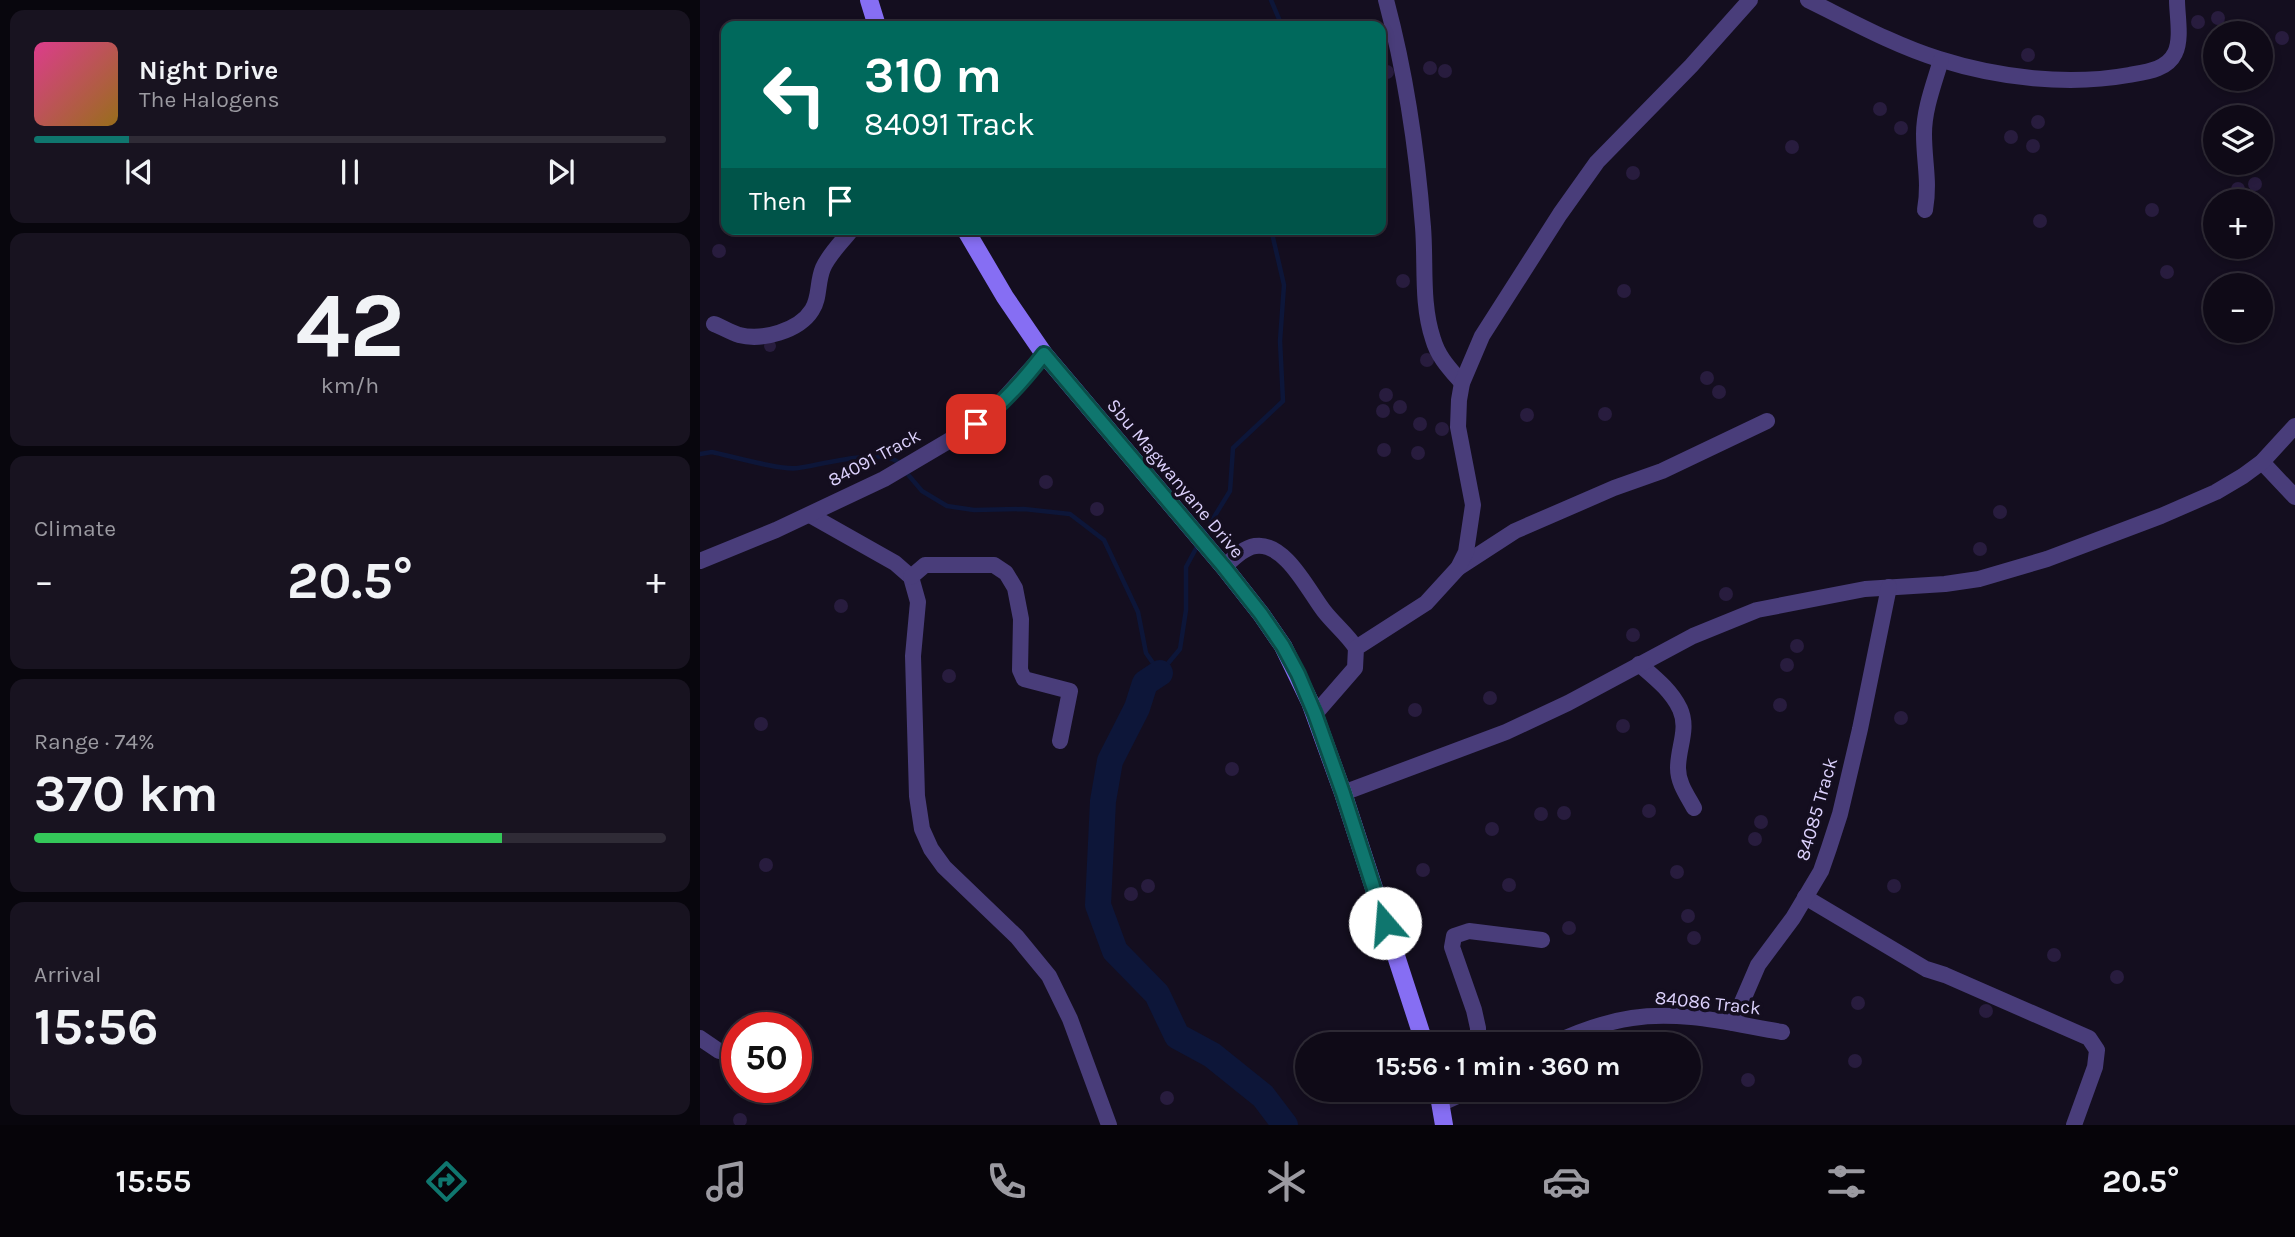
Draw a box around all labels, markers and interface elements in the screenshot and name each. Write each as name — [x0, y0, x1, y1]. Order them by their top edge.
map controls — [2203, 21, 2273, 343]
button: search — [2203, 21, 2273, 91]
text: 310 m — [864, 47, 1002, 104]
icon: left — [749, 49, 840, 140]
text: Night Drive — [139, 55, 278, 86]
text: The Halogens — [139, 86, 279, 113]
button: layers — [2203, 105, 2273, 175]
text: 84091 Track — [864, 106, 1035, 143]
icon: previous — [120, 153, 158, 191]
icon: pause — [331, 153, 369, 191]
icon: next — [542, 153, 580, 191]
icon: arrive — [821, 182, 859, 220]
text: Then — [749, 186, 807, 217]
button: + — [2203, 189, 2273, 259]
text: 42 — [295, 273, 405, 379]
button: − — [2203, 273, 2273, 343]
text: km/h — [321, 372, 379, 399]
pin — [946, 394, 1006, 454]
street label: Sbu Magwanyane Drive — [1102, 395, 1248, 563]
icon: arrive — [957, 405, 995, 443]
street label: 84091 Track — [825, 424, 925, 491]
text: Climate — [34, 515, 116, 542]
text: 20.5° — [287, 550, 413, 611]
text: − — [34, 559, 54, 604]
text: + — [646, 559, 666, 604]
text: Range · 74% — [34, 728, 155, 755]
street label: 84085 Track — [1792, 755, 1842, 863]
text: 370 km — [34, 763, 218, 824]
position arrow — [1348, 886, 1422, 960]
text: Arrival — [34, 961, 101, 988]
street label: 84086 Track — [1654, 986, 1762, 1020]
text: 15:56 — [34, 996, 159, 1057]
speed limit sign: 50 — [721, 1012, 812, 1103]
text: 15:56 · 1 min · 360 m — [1376, 1051, 1620, 1082]
icon: directions — [422, 1157, 471, 1206]
icon: music — [702, 1157, 751, 1206]
icon: phone — [982, 1157, 1031, 1206]
icon: climate — [1262, 1157, 1311, 1206]
icon: car — [1542, 1157, 1591, 1206]
icon: filters — [1822, 1157, 1871, 1206]
text: 15:55 — [115, 1163, 191, 1200]
text: 20.5° — [2102, 1163, 2179, 1200]

